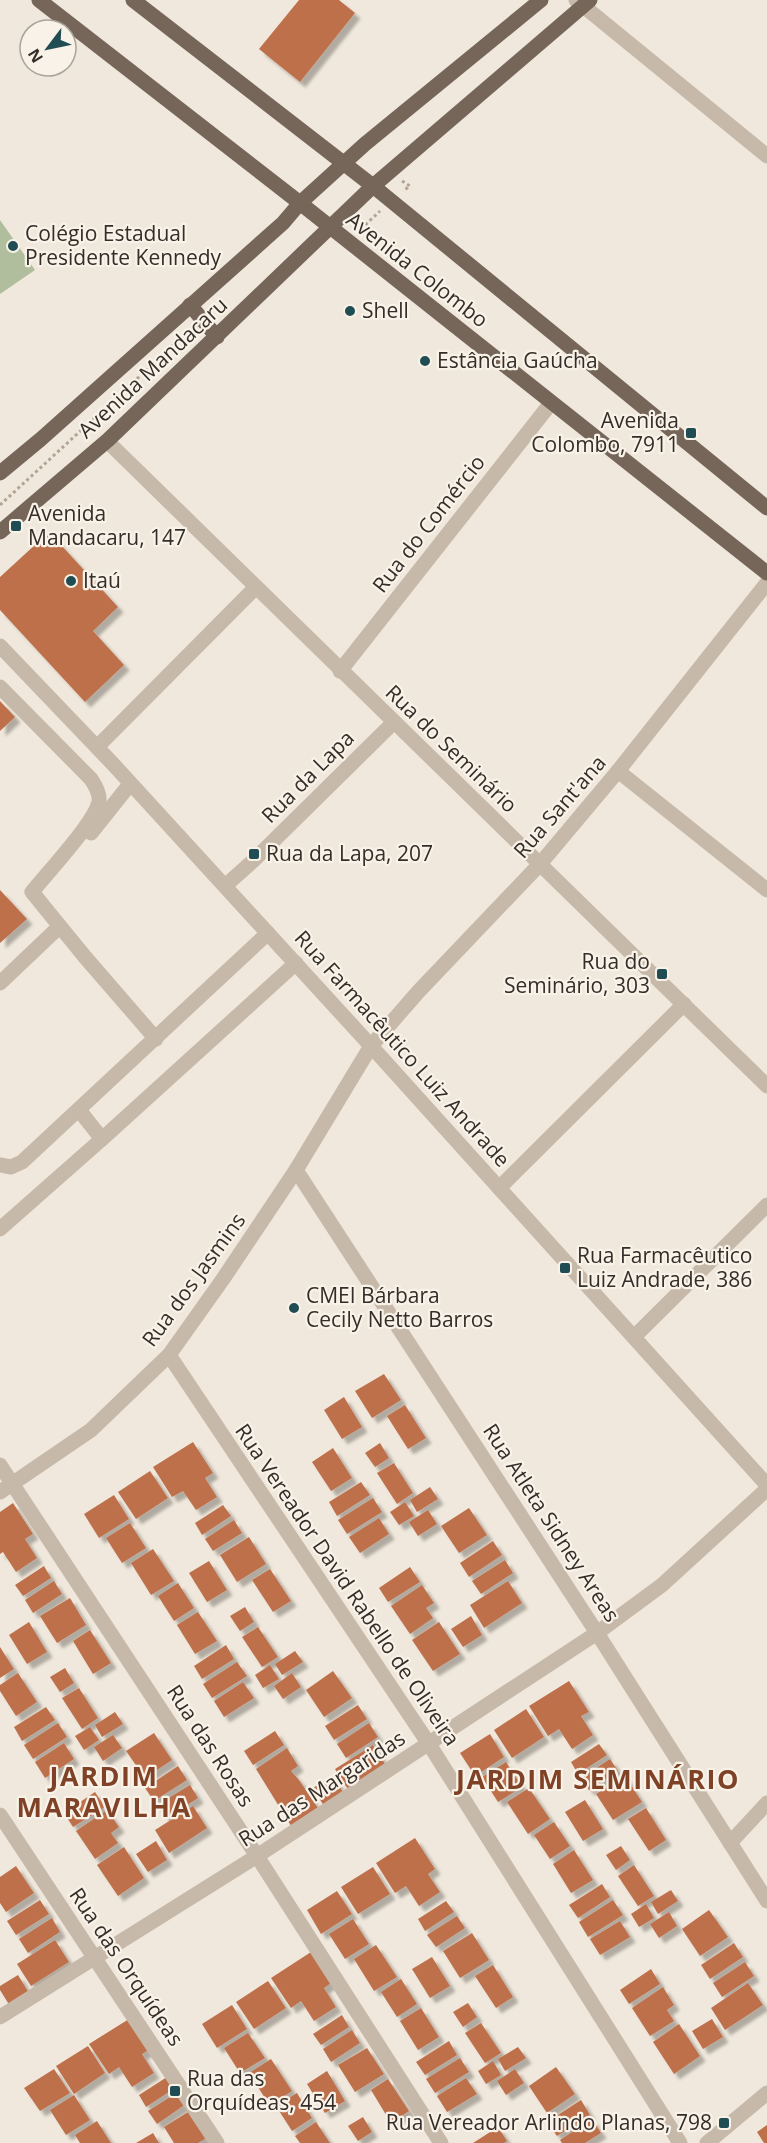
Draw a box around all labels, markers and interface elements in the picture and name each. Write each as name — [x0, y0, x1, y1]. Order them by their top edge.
north arrow — [18, 18, 78, 78]
text: N — [23, 45, 48, 67]
street label: Avenida Colombo — [341, 205, 494, 333]
place label: Colégio Estadual Presidente Kennedy — [25, 219, 222, 271]
marker: Colégio Estadual Presidente Kennedy — [6, 239, 20, 253]
street label: Avenida Mandacaru — [72, 291, 233, 444]
place label: Shell — [362, 296, 409, 324]
marker: Shell — [343, 304, 357, 318]
place label: Estância Gaúcha — [437, 346, 598, 374]
marker: Estância Gaúcha — [418, 354, 432, 368]
place label: Avenida Colombo, 7911 — [531, 406, 679, 458]
marker: Avenida Colombo, 7911 — [684, 426, 698, 440]
street label: Rua do Comércio — [366, 449, 491, 598]
place label: Avenida Mandacaru, 147 — [28, 499, 186, 551]
marker: Avenida Mandacaru, 147 — [9, 519, 23, 533]
place label: Itaú — [83, 566, 121, 594]
marker: Itaú — [64, 574, 78, 588]
street label: Rua do Seminário — [380, 678, 524, 818]
street label: Rua da Lapa — [255, 724, 360, 829]
street label: Rua Sant'ana — [507, 749, 612, 864]
place label: Rua da Lapa, 207 — [266, 839, 433, 867]
marker: Rua da Lapa, 207 — [247, 847, 261, 861]
street label: Rua Farmacêutico Luiz Andrade — [289, 924, 517, 1173]
place label: Rua do Seminário, 303 — [504, 947, 650, 999]
marker: Rua do Seminário, 303 — [655, 967, 669, 981]
street label: Rua dos Jasmins — [135, 1207, 251, 1352]
place label: Rua Farmacêutico Luiz Andrade, 386 — [577, 1241, 752, 1293]
marker: Rua Farmacêutico Luiz Andrade, 386 — [558, 1261, 572, 1275]
place label: CMEI Bárbara Cecily Netto Barros — [306, 1281, 493, 1333]
marker: CMEI Bárbara Cecily Netto Barros — [287, 1301, 301, 1315]
street label: Rua Vereador David Rabello de Oliveira — [229, 1418, 466, 1751]
street label: Rua Atleta Sidney Areas — [477, 1418, 627, 1627]
street label: Rua das Rosas — [161, 1679, 261, 1812]
street label: Rua das Margaridas — [233, 1724, 410, 1853]
district label: JARDIM MARAVILHA — [16, 1757, 192, 1825]
district label: JARDIM SEMINÁRIO — [454, 1760, 740, 1797]
street label: Rua das Orquídeas — [63, 1882, 190, 2051]
place label: Rua das Orquídeas, 454 — [187, 2064, 336, 2116]
marker: Rua das Orquídeas, 454 — [168, 2084, 182, 2098]
place label: Rua Vereador Arlindo Planas, 798 — [386, 2108, 712, 2136]
marker: Rua Vereador Arlindo Planas, 798 — [717, 2116, 731, 2130]

